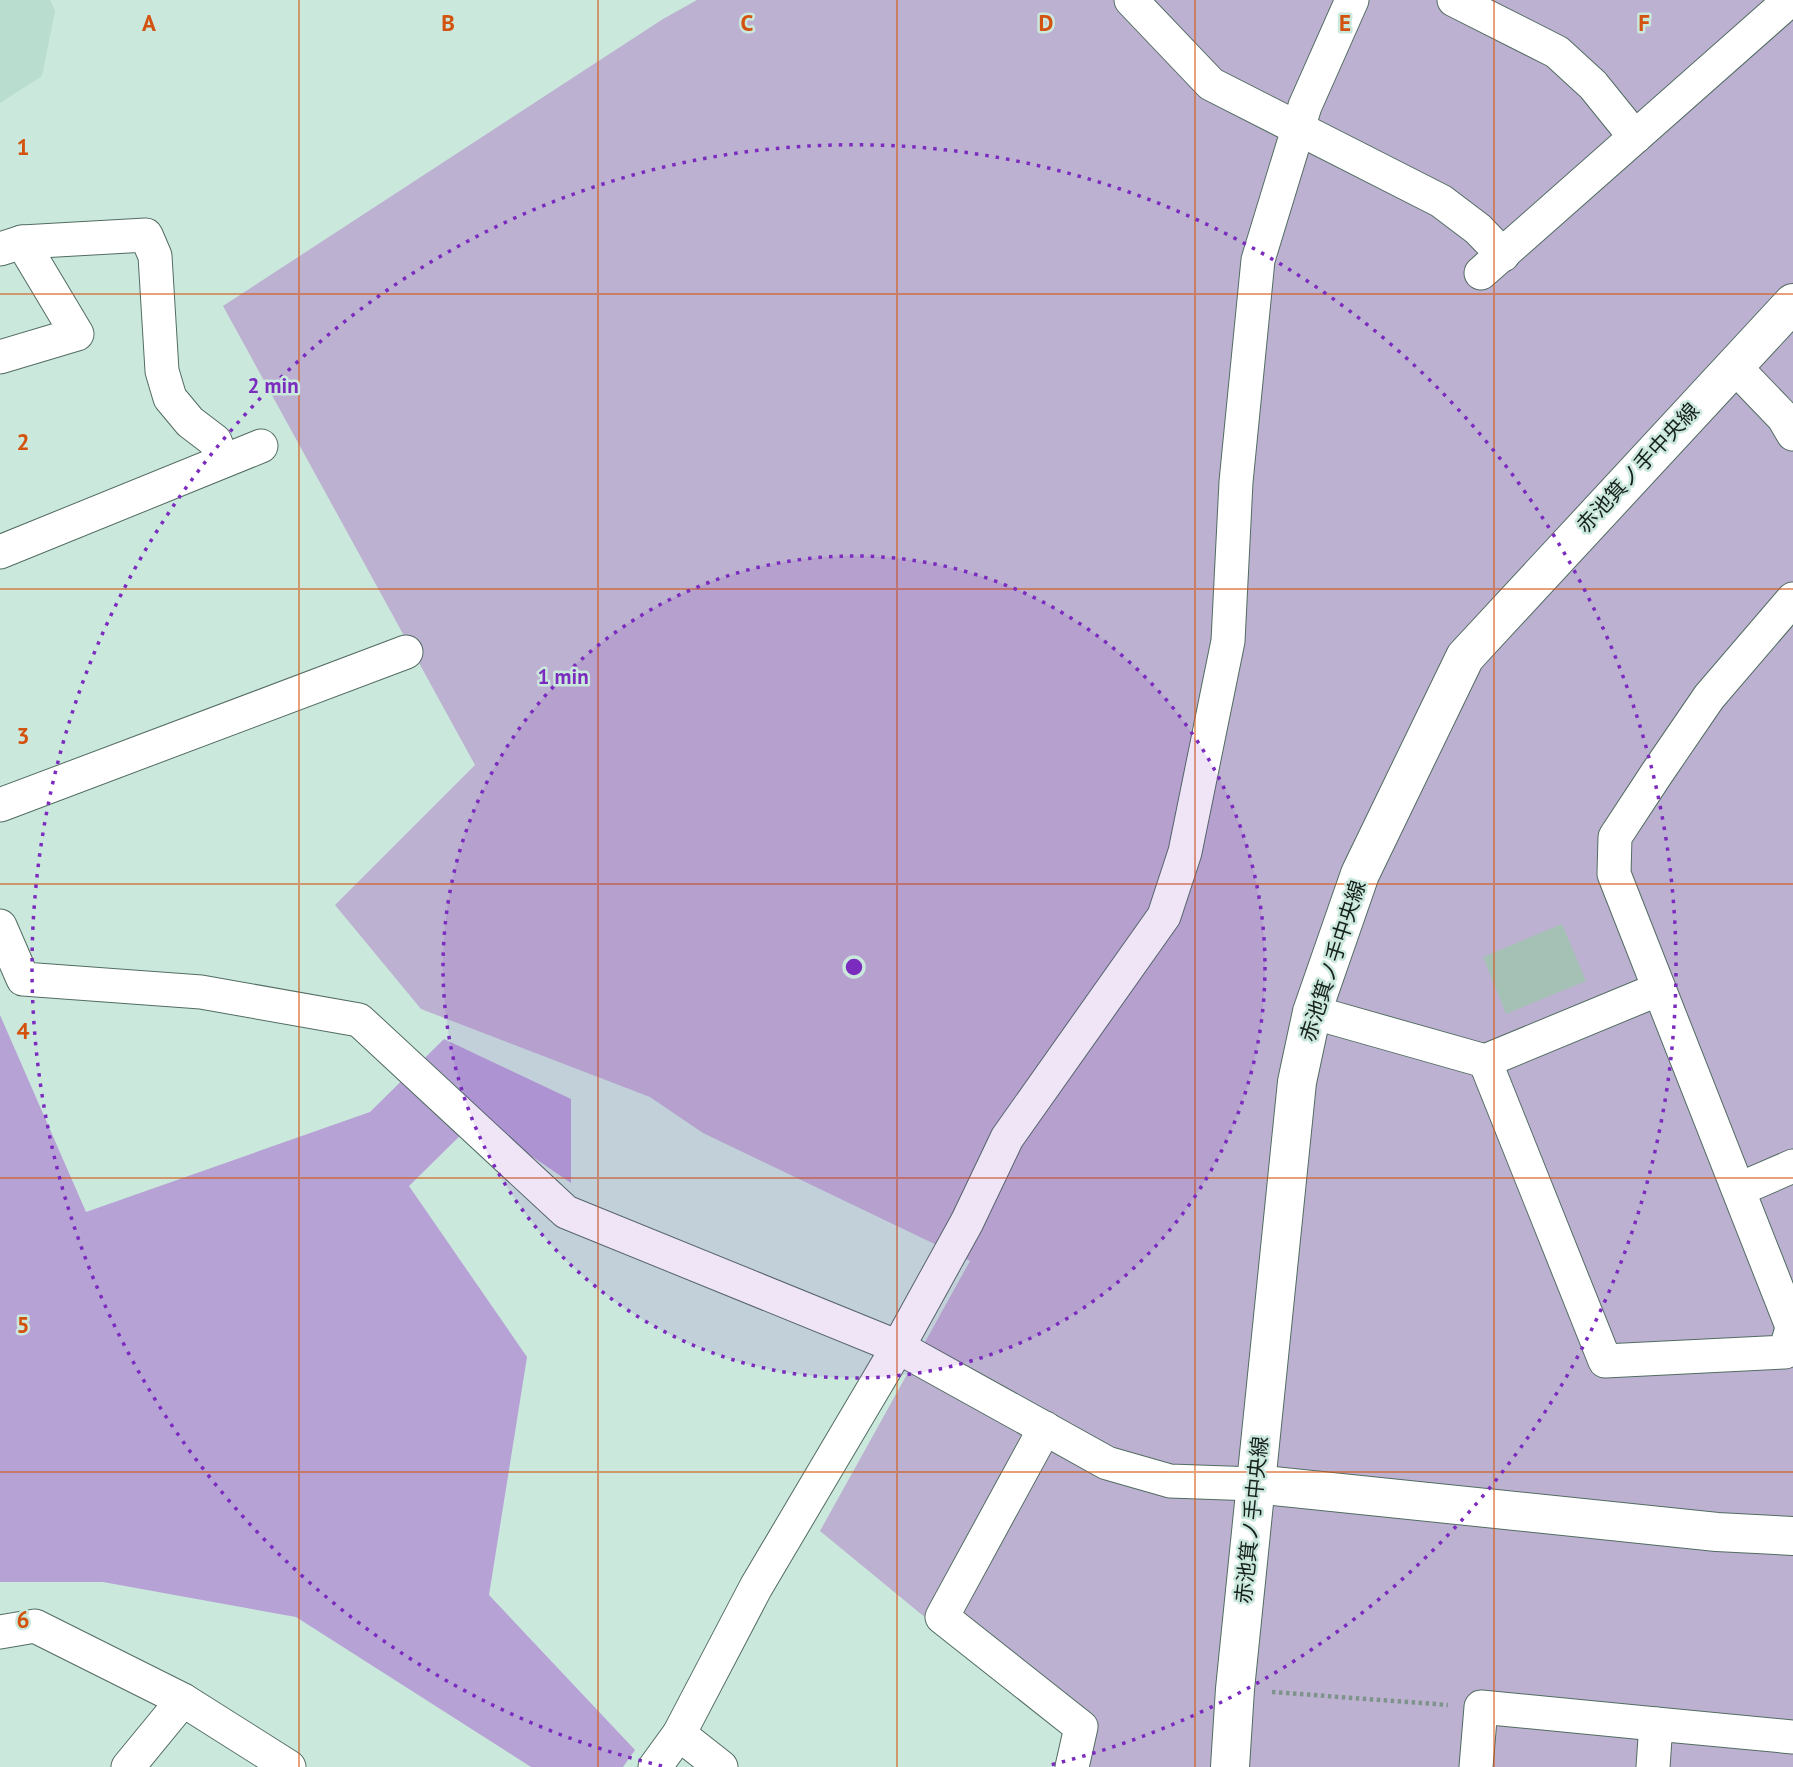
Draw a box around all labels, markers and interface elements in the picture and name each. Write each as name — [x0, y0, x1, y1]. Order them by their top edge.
text: A — [142, 8, 156, 37]
text: B — [441, 8, 455, 37]
text: C — [741, 8, 754, 37]
text: D — [1039, 8, 1053, 37]
text: E — [1339, 8, 1351, 37]
text: F — [1638, 8, 1650, 37]
text: 1 — [16, 132, 30, 161]
text: 2 min — [247, 372, 299, 399]
street label: 赤池箕ノ手中央線 — [1570, 397, 1705, 538]
text: 2 — [16, 427, 30, 456]
text: 1 min — [537, 663, 589, 690]
text: 3 — [16, 721, 30, 750]
street label: 赤池箕ノ手中央線 — [1294, 877, 1371, 1045]
centre of rings — [842, 955, 866, 979]
text: 4 — [16, 1016, 30, 1045]
text: 5 — [16, 1310, 30, 1339]
street label: 赤池箕ノ手中央線 — [1229, 1435, 1274, 1605]
text: 6 — [16, 1605, 30, 1634]

